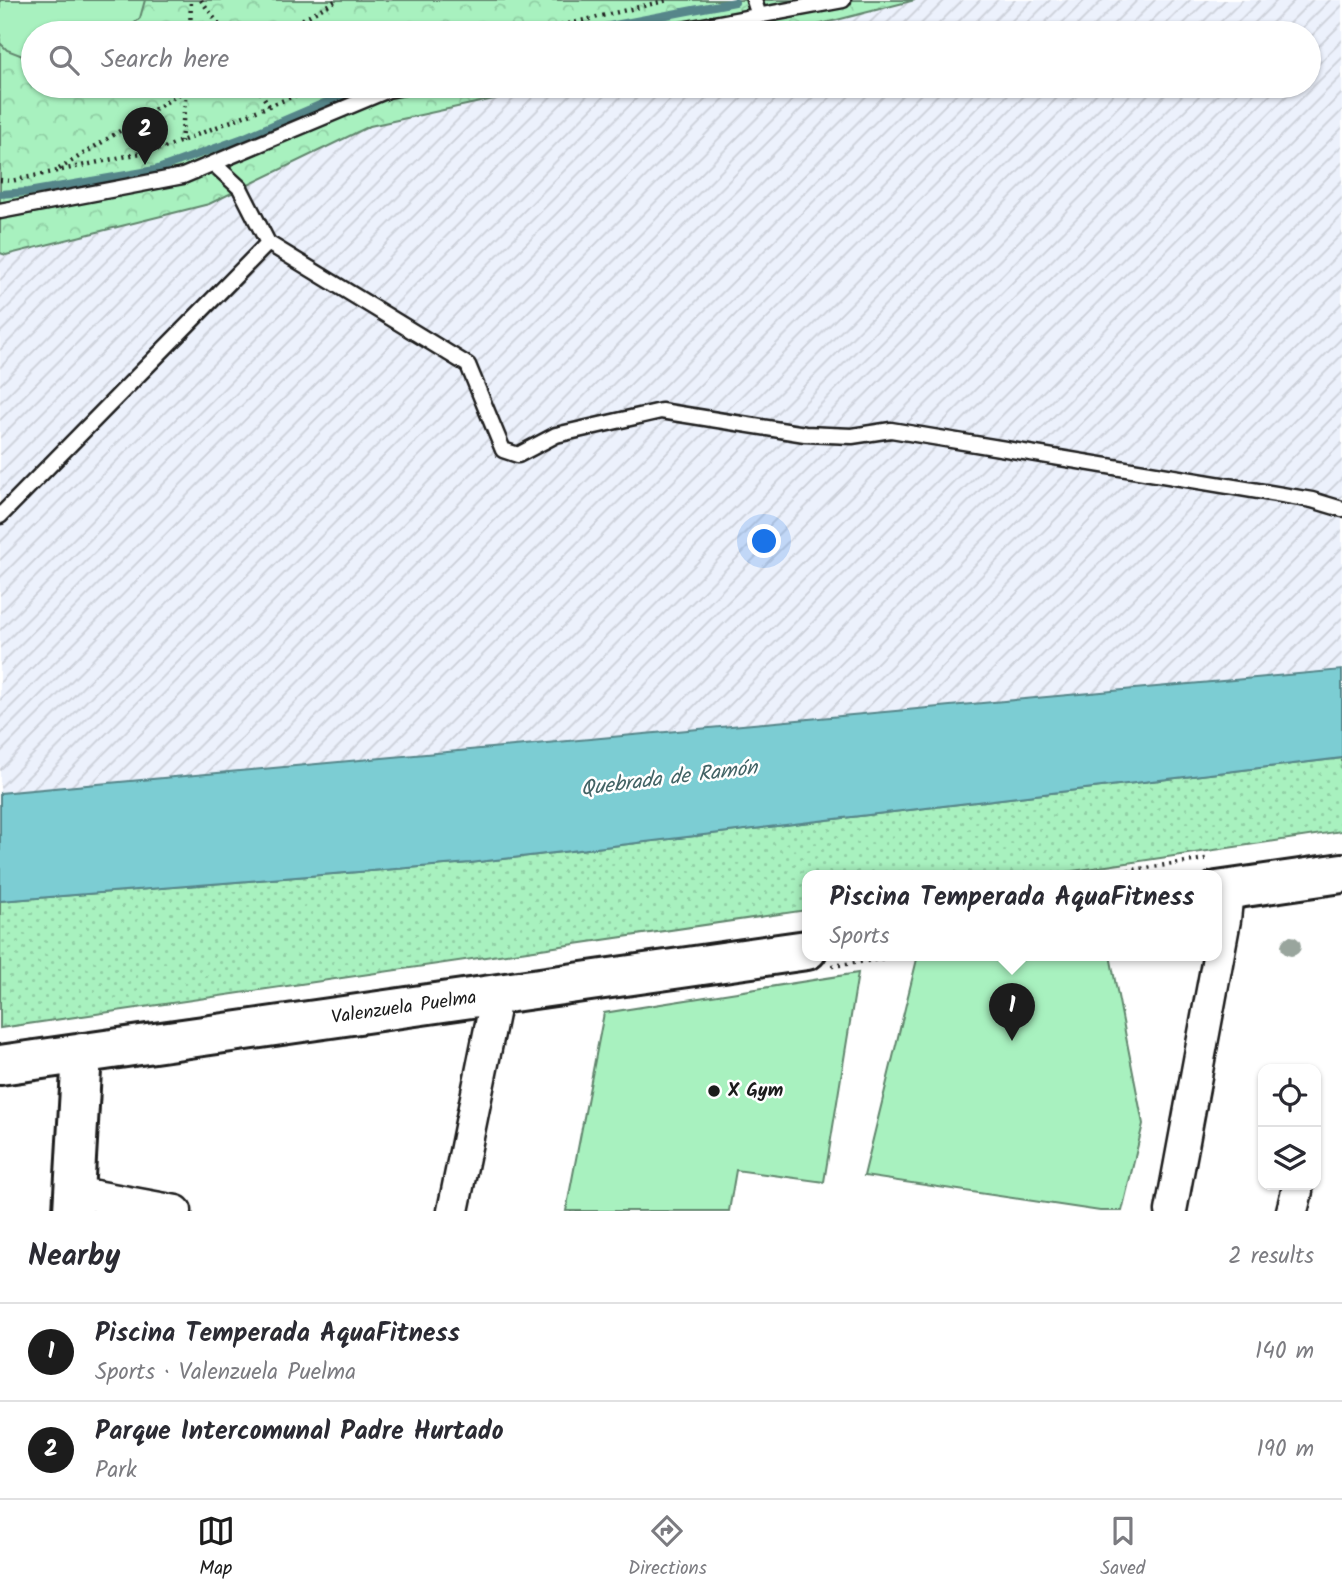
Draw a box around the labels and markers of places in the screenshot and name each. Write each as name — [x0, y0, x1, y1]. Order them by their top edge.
pin: 2 — [122, 107, 168, 165]
pin: 1 — [989, 983, 1035, 1041]
place label: X Gym — [727, 1076, 783, 1106]
marker: X Gym — [706, 1083, 722, 1099]

